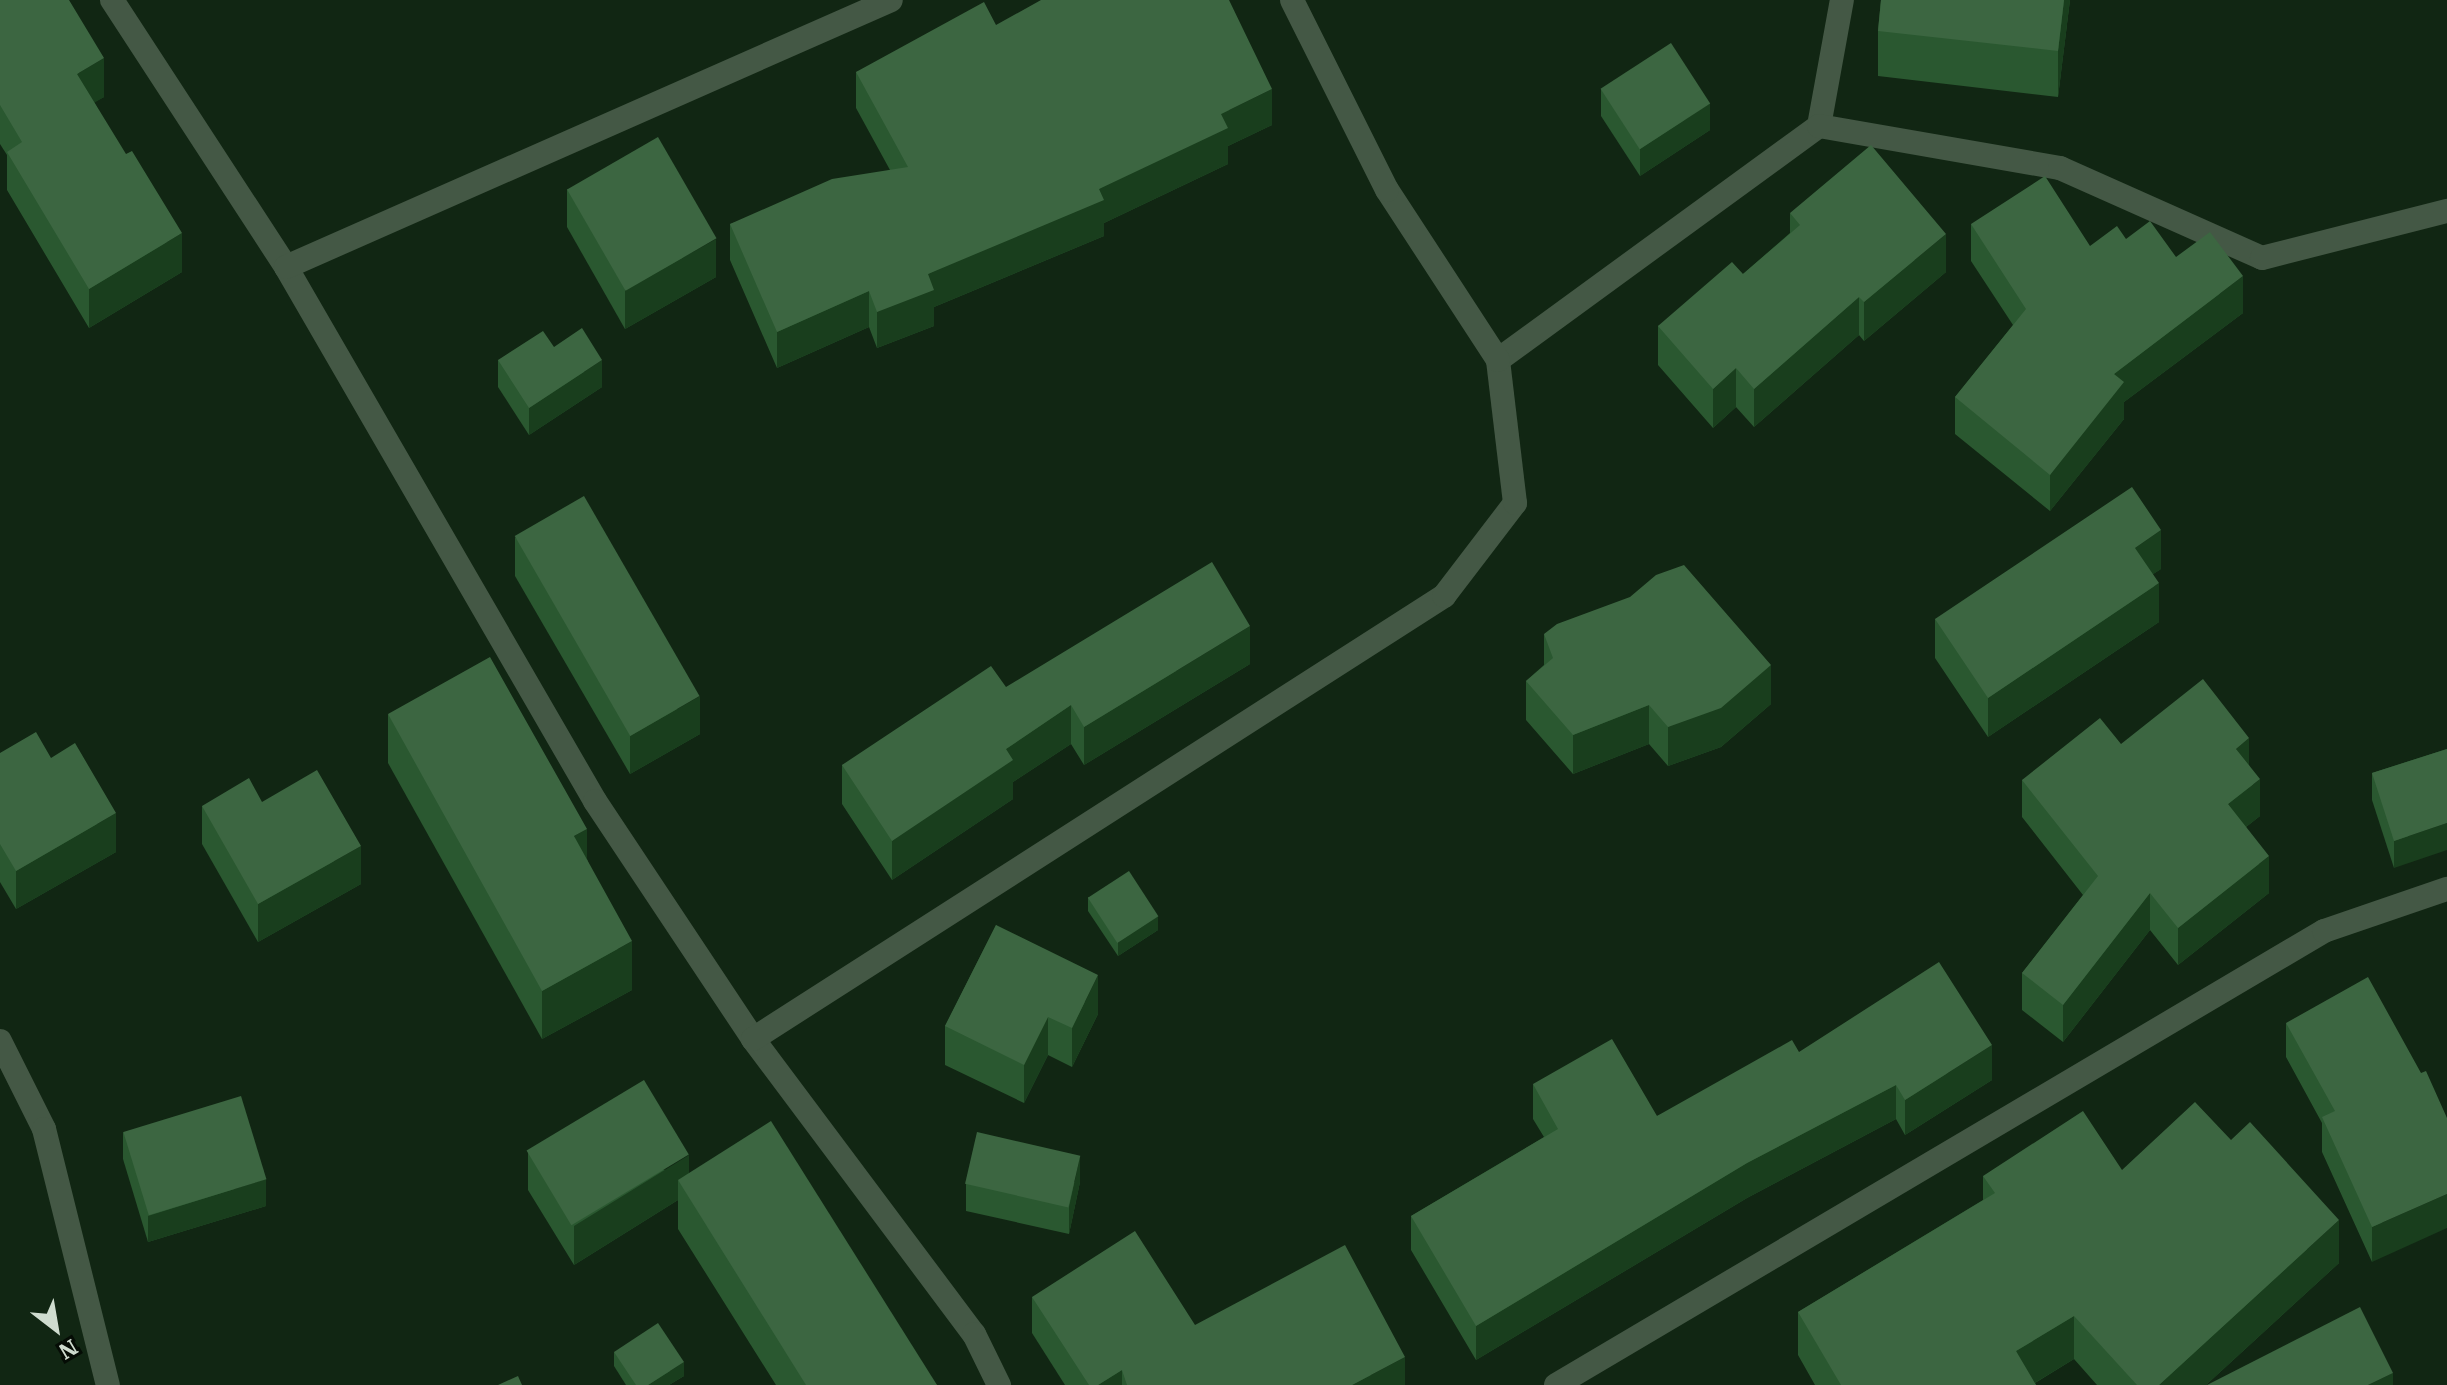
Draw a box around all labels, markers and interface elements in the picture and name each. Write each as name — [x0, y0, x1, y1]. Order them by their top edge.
north arrow — [16, 1289, 96, 1369]
text: N — [54, 1333, 84, 1367]

